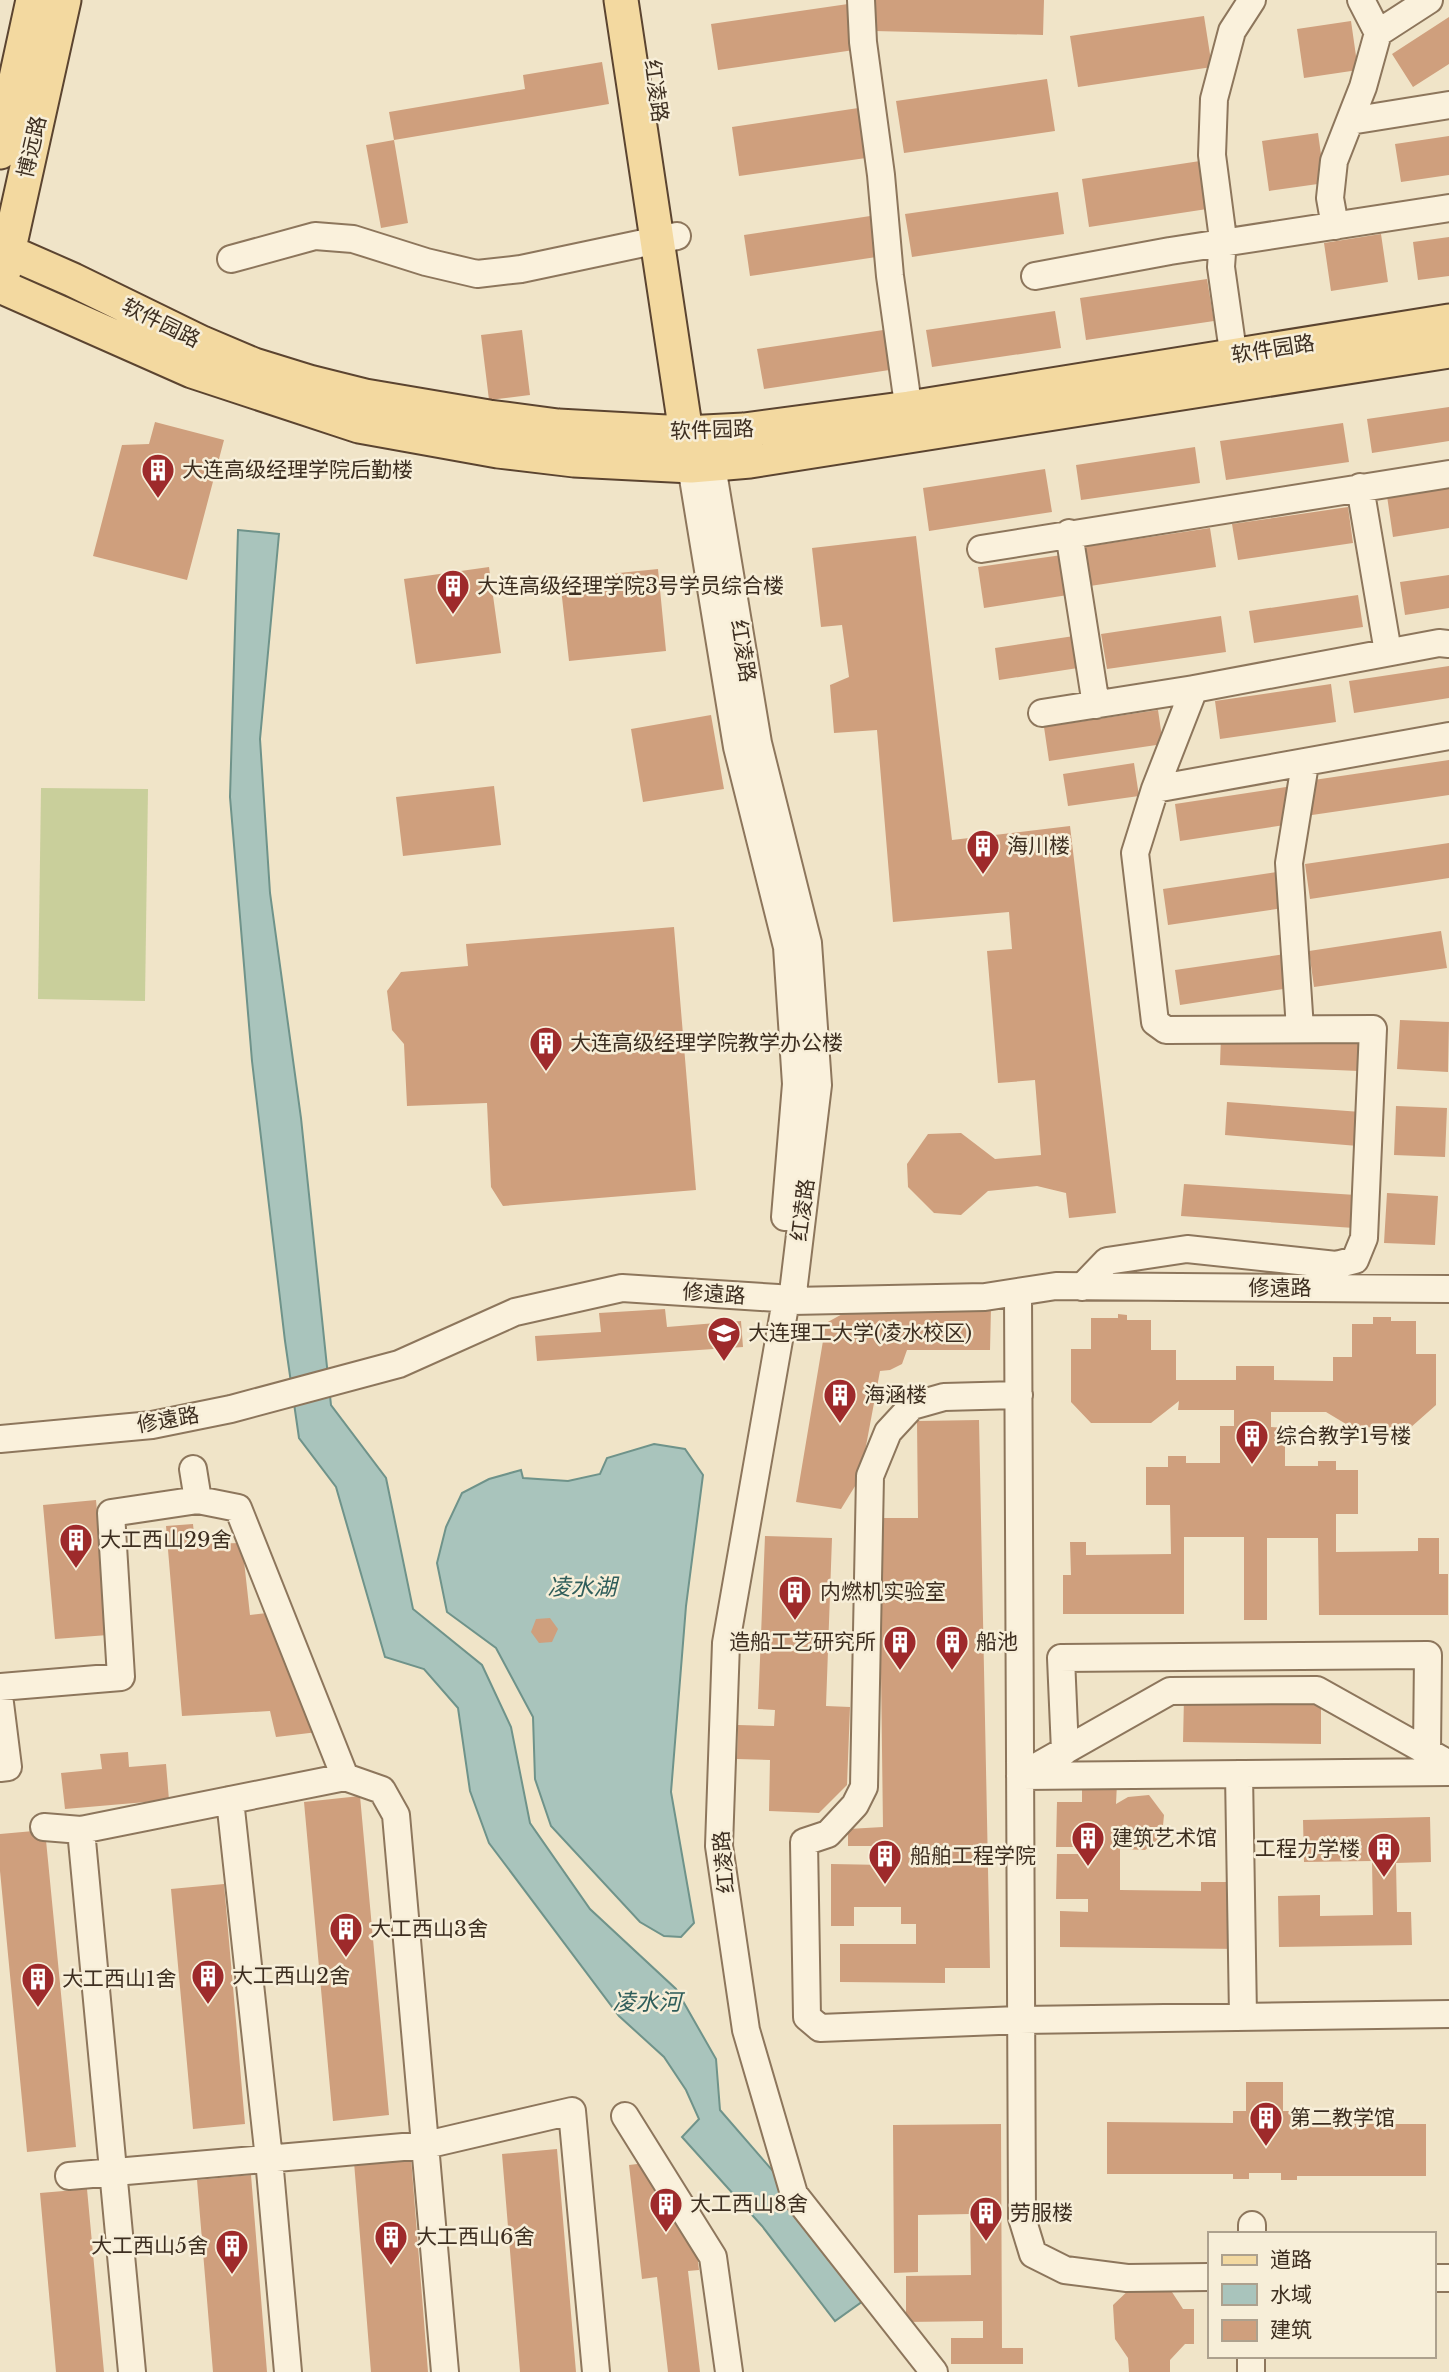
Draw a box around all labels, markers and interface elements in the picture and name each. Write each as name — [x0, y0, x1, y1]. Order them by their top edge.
street label: 红凌路 — [639, 58, 673, 124]
street label: 博远路 — [12, 113, 52, 181]
street label: 软件园路 — [118, 293, 204, 353]
street label: 软件园路 — [1229, 330, 1317, 368]
street label: 软件园路 — [670, 416, 754, 444]
building icon: 大连高级经理学院后勤楼 — [139, 451, 177, 500]
place label: 大连高级经理学院后勤楼 — [182, 457, 413, 483]
building icon: 大连高级经理学院3号学员综合楼 — [434, 567, 472, 616]
place label: 大连高级经理学院3号学员综合楼 — [477, 573, 784, 599]
street label: 红凌路 — [725, 618, 761, 684]
building icon: 海川楼 — [964, 827, 1002, 876]
place label: 海川楼 — [1007, 833, 1070, 859]
building icon: 大连高级经理学院教学办公楼 — [527, 1024, 565, 1073]
place label: 大连高级经理学院教学办公楼 — [570, 1030, 843, 1056]
street label: 红凌路 — [786, 1177, 820, 1243]
street label: 修遠路 — [1249, 1275, 1312, 1301]
street label: 修遠路 — [682, 1279, 746, 1309]
school or university icon: 大连理工大学(凌水校区) — [705, 1314, 743, 1363]
place label: 大连理工大学(凌水校区) — [748, 1320, 972, 1346]
building icon: 海涵楼 — [821, 1376, 859, 1425]
place label: 海涵楼 — [864, 1382, 927, 1408]
street label: 修遠路 — [135, 1402, 201, 1438]
building icon: 综合教学1号楼 — [1233, 1417, 1271, 1466]
place label: 综合教学1号楼 — [1276, 1423, 1411, 1449]
building icon: 大工西山29舍 — [57, 1521, 95, 1570]
place label: 大工西山29舍 — [100, 1527, 231, 1553]
water label: 凌水湖 — [548, 1573, 620, 1601]
building icon: 内燃机实验室 — [776, 1573, 814, 1622]
place label: 内燃机实验室 — [820, 1579, 946, 1605]
building icon: 造船工艺研究所 — [881, 1623, 919, 1672]
building icon: 船池 — [933, 1623, 971, 1672]
place label: 造船工艺研究所 — [729, 1629, 876, 1655]
place label: 船池 — [976, 1629, 1018, 1655]
building icon: 建筑艺术馆 — [1069, 1819, 1107, 1868]
place label: 建筑艺术馆 — [1112, 1825, 1217, 1851]
street label: 红凌路 — [708, 1829, 740, 1895]
building icon: 工程力学楼 — [1365, 1830, 1403, 1879]
place label: 工程力学楼 — [1255, 1836, 1360, 1862]
building icon: 船舶工程学院 — [866, 1837, 904, 1886]
place label: 船舶工程学院 — [910, 1843, 1036, 1869]
building icon: 大工西山3舍 — [327, 1910, 365, 1959]
place label: 大工西山3舍 — [370, 1916, 488, 1942]
building icon: 大工西山2舍 — [189, 1957, 227, 2006]
building icon: 大工西山1舍 — [19, 1960, 57, 2009]
place label: 大工西山2舍 — [232, 1963, 350, 1989]
place label: 大工西山1舍 — [62, 1966, 176, 1992]
water label: 凌水河 — [613, 1988, 686, 2016]
building icon: 第二教学馆 — [1247, 2099, 1285, 2148]
place label: 第二教学馆 — [1290, 2105, 1395, 2131]
building icon: 大工西山8舍 — [647, 2185, 685, 2234]
place label: 大工西山8舍 — [690, 2191, 808, 2217]
building icon: 劳服楼 — [967, 2194, 1005, 2243]
place label: 劳服楼 — [1010, 2200, 1073, 2226]
building icon: 大工西山6舍 — [372, 2218, 410, 2267]
place label: 大工西山6舍 — [416, 2224, 535, 2250]
building icon: 大工西山5舍 — [213, 2227, 251, 2276]
legend — [1208, 2232, 1435, 2358]
place label: 大工西山5舍 — [91, 2233, 208, 2259]
text: 道路 — [1270, 2247, 1312, 2273]
text: 水域 — [1270, 2282, 1312, 2308]
text: 建筑 — [1270, 2317, 1312, 2343]

